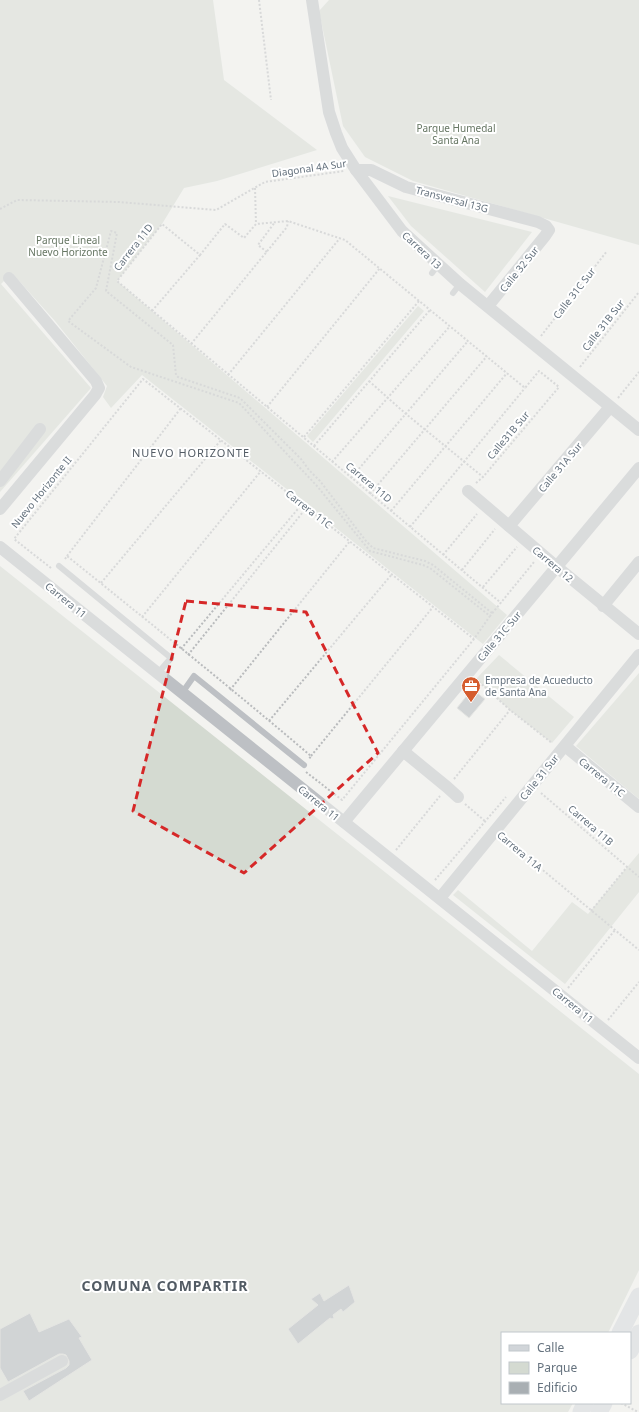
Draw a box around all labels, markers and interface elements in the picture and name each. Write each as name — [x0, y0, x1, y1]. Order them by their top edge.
park label: Parque Humedal Santa Ana — [416, 121, 496, 147]
street label: Diagonal 4A Sur — [271, 156, 347, 180]
street label: Transversal 13G — [414, 183, 490, 215]
street label: Carrera 11D — [110, 220, 156, 274]
street label: Carrera 13 — [399, 228, 445, 272]
park label: Parque Lineal Nuevo Horizonte — [28, 233, 108, 259]
street label: Calle 32 Sur — [496, 243, 542, 295]
street label: Calle 31C Sur — [550, 264, 598, 322]
street label: Calle 31B Sur — [578, 296, 628, 354]
street label: Calle31B Sur — [484, 408, 532, 462]
street label: Calle 31A Sur — [535, 439, 585, 495]
district label: NUEVO HORIZONTE — [132, 445, 250, 460]
street label: Nuevo Horizonte II — [8, 453, 74, 531]
street label: Carrera 11D — [343, 458, 395, 506]
street label: Carrera 11C — [283, 486, 336, 532]
street label: Carrera 12 — [530, 543, 577, 585]
street label: Carrera 11 — [42, 579, 90, 621]
street label: Calle 31C Sur — [474, 608, 524, 664]
place label: Empresa de Acueducto de Santa Ana — [485, 673, 593, 699]
office icon: Empresa de Acueducto de Santa Ana — [460, 675, 482, 703]
street label: Calle 31 Sur — [516, 751, 562, 803]
street label: Carrera 11C — [576, 754, 629, 800]
street label: Carrera 11 — [295, 782, 343, 824]
street label: Carrera 11B — [565, 801, 617, 849]
street label: Carrera 11A — [494, 828, 546, 875]
street label: Carrera 11 — [549, 984, 597, 1026]
district label: COMUNA COMPARTIR — [82, 1276, 248, 1295]
legend — [501, 1332, 631, 1404]
text: Calle — [537, 1339, 565, 1356]
text: Parque — [537, 1359, 578, 1376]
text: Edificio — [537, 1379, 578, 1396]

